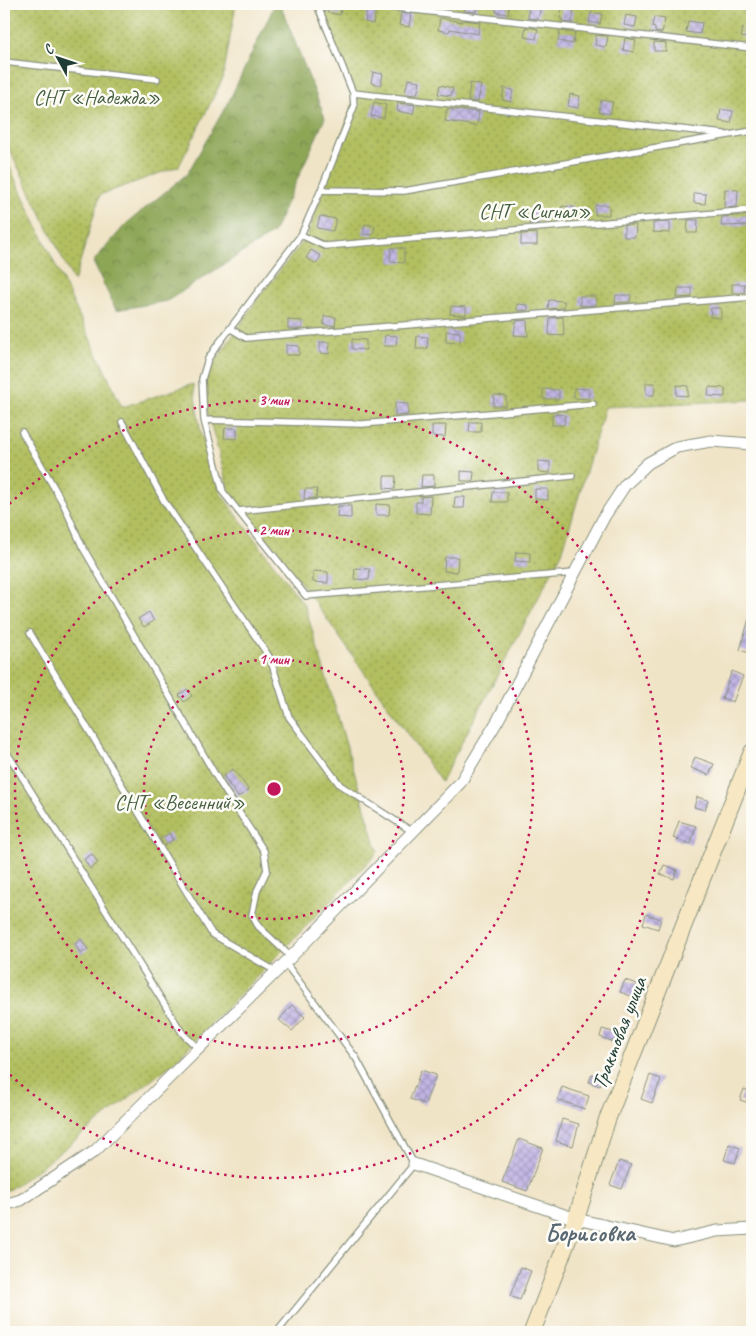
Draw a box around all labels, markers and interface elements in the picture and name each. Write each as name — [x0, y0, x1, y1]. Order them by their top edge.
north arrow — [32, 32, 82, 82]
text: С — [40, 40, 59, 58]
park label: СНТ «Надежда» — [34, 84, 160, 110]
park label: СНТ «Сигнал» — [479, 198, 591, 224]
text: 3 мин — [259, 391, 291, 410]
text: 2 мин — [259, 521, 291, 540]
text: 1 мин — [259, 650, 291, 669]
centre of rings — [265, 780, 283, 798]
park label: СНТ «Весенний» — [115, 789, 245, 815]
street label: Трактовая улица — [586, 972, 653, 1093]
district label: Борисовка — [545, 1218, 637, 1248]

